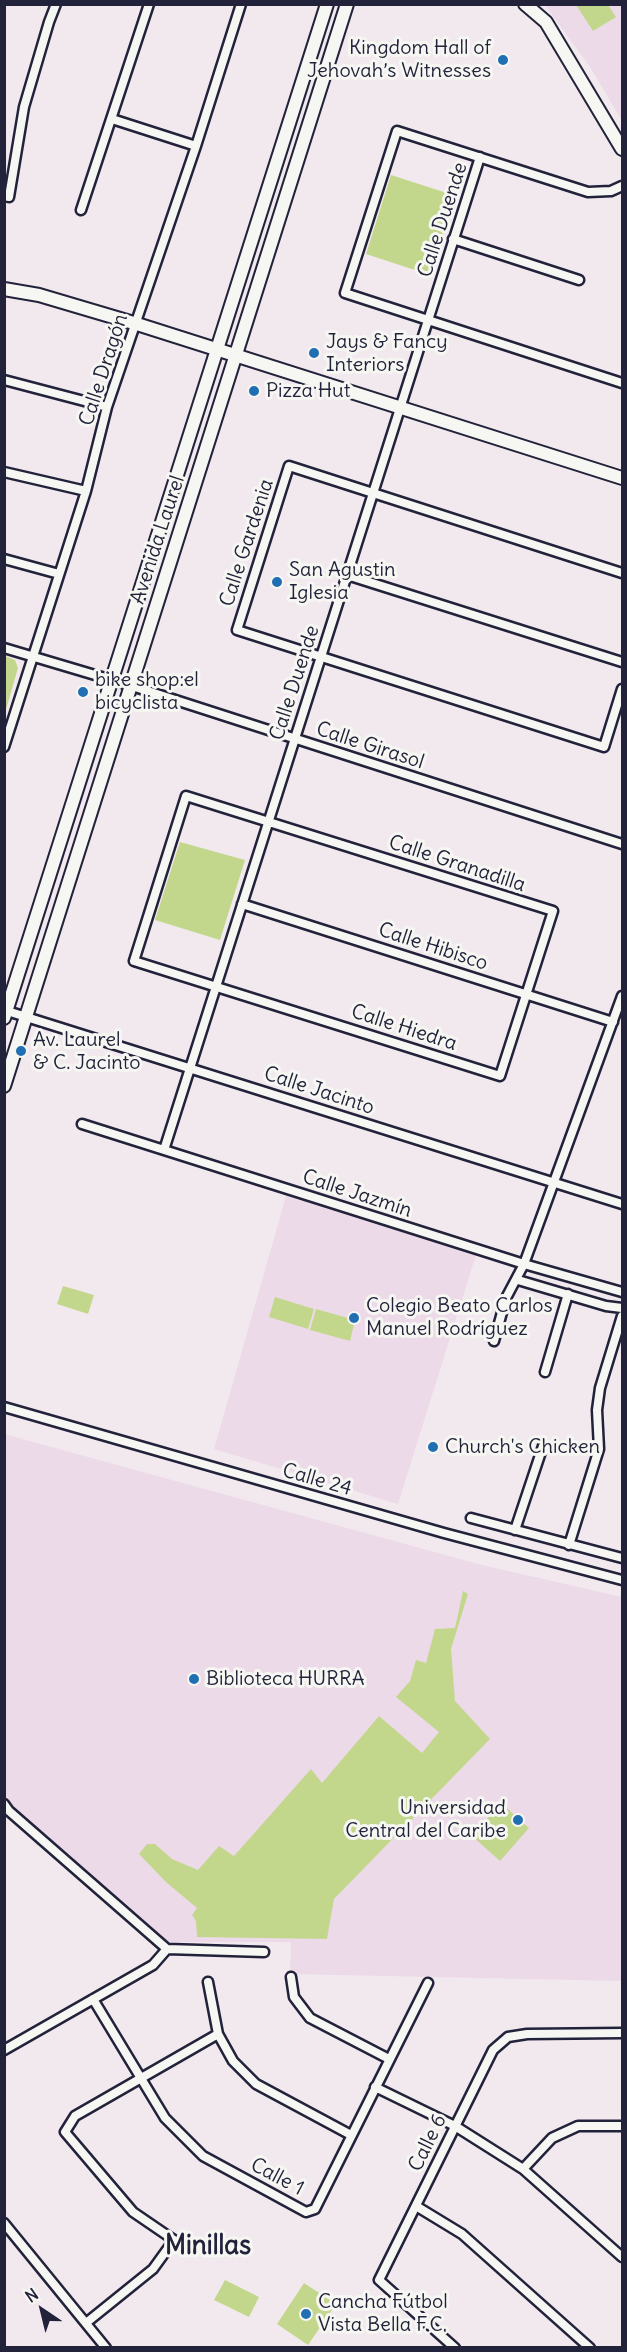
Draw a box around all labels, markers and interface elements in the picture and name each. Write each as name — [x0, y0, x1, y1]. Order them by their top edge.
place label: Kingdom Hall of Jehovah’s Witnesses — [307, 36, 491, 83]
marker: Kingdom Hall of Jehovah’s Witnesses — [496, 53, 510, 67]
street label: Calle Duende — [413, 159, 473, 281]
street label: Calle Dragón — [75, 311, 133, 429]
place label: Jays & Fancy Interiors — [326, 330, 448, 377]
marker: Jays & Fancy Interiors — [307, 346, 321, 360]
place label: Pizza Hut — [266, 379, 350, 403]
marker: Pizza Hut — [247, 384, 261, 398]
street label: Avenida Laurel — [126, 473, 190, 607]
street label: Calle Gardenia — [215, 476, 279, 610]
place label: San Agustin Iglesia — [289, 558, 395, 605]
marker: San Agustin Iglesia — [270, 575, 284, 589]
street label: Calle Duende — [265, 622, 325, 744]
place label: bike shop:el bicyclista — [95, 668, 199, 715]
marker: bike shop:el bicyclista — [76, 685, 90, 699]
street label: Calle Girasol — [313, 717, 427, 775]
street label: Calle Granadilla — [386, 831, 528, 897]
street label: Calle Hibisco — [375, 918, 491, 976]
street label: Calle Hiedra — [348, 1000, 460, 1056]
place label: Av. Laurel & C. Jacinto — [33, 1028, 141, 1075]
marker: Av. Laurel & C. Jacinto — [14, 1044, 28, 1058]
street label: Calle Jacinto — [261, 1062, 377, 1120]
street label: Calle Jazmín — [299, 1165, 415, 1223]
place label: Colegio Beato Carlos Manuel Rodríguez — [366, 1294, 553, 1341]
marker: Colegio Beato Carlos Manuel Rodríguez — [347, 1311, 361, 1325]
place label: Church's Chicken — [445, 1435, 600, 1459]
marker: Church's Chicken — [426, 1440, 440, 1454]
street label: Calle 24 — [280, 1459, 354, 1501]
place label: Biblioteca HURRA — [206, 1667, 364, 1691]
marker: Biblioteca HURRA — [187, 1672, 201, 1686]
place label: Universidad Central del Caribe — [345, 1796, 506, 1843]
marker: Universidad Central del Caribe — [511, 1813, 525, 1827]
street label: Calle 6 — [404, 2111, 452, 2175]
street label: Calle 1 — [246, 2153, 308, 2201]
district label: Minillas — [165, 2231, 251, 2263]
north arrow — [12, 2280, 72, 2340]
text: N — [21, 2284, 42, 2307]
place label: Cancha Fútbol Vista Bella F.C. — [318, 2290, 448, 2337]
marker: Cancha Fútbol Vista Bella F.C. — [299, 2307, 313, 2321]

